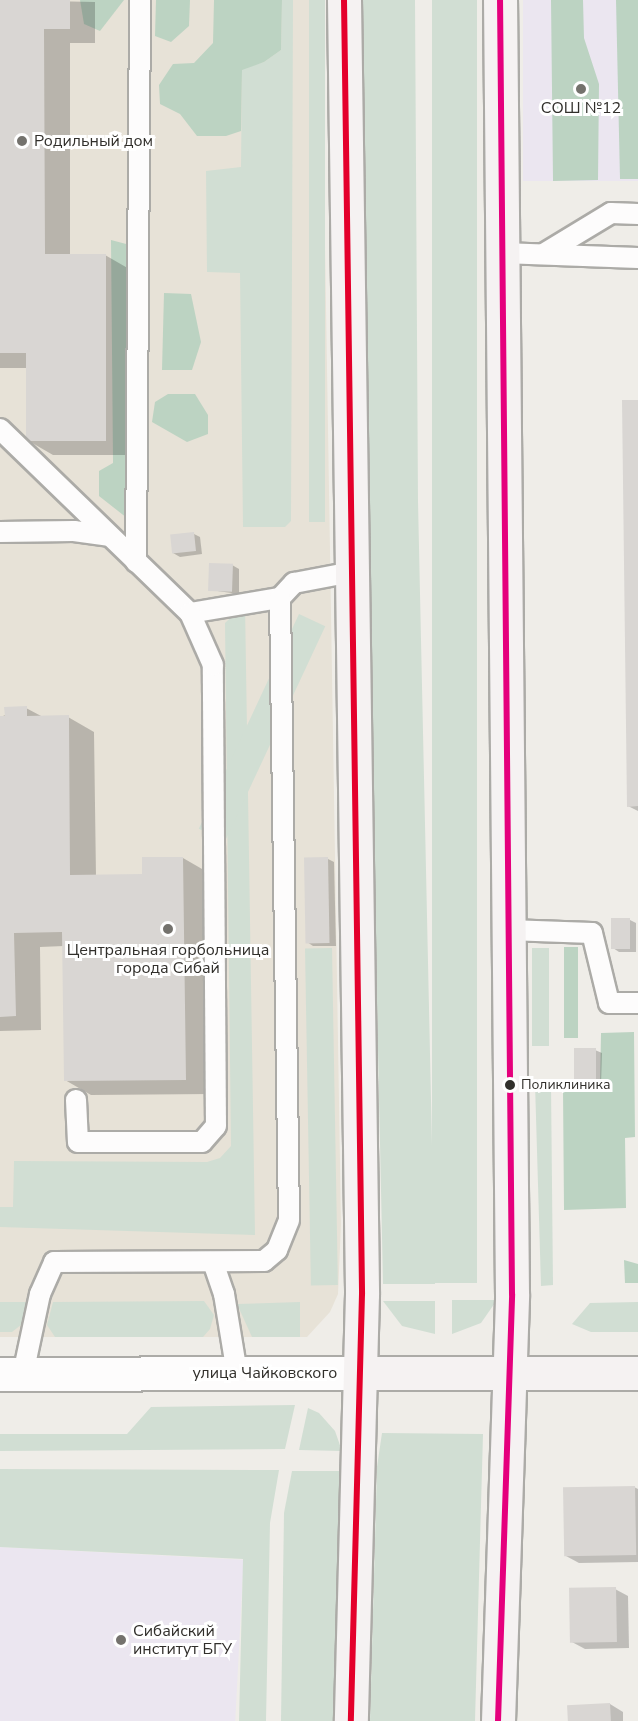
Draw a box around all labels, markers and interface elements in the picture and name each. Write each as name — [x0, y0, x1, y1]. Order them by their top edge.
marker: СОШ №12 — [574, 82, 588, 96]
place label: СОШ №12 — [541, 98, 621, 118]
place label: Родильный дом — [34, 131, 153, 151]
marker: Родильный дом — [15, 134, 29, 148]
marker: Центральная горбольница города Сибай — [159, 920, 177, 938]
place label: Центральная горбольница города Сибай — [67, 940, 269, 978]
place label: Поликлиника — [521, 1077, 610, 1093]
marker: Поликлиника — [504, 1079, 516, 1091]
street label: улица Чайковского — [193, 1363, 337, 1383]
place label: Сибайский институт БГУ — [133, 1621, 232, 1659]
marker: Сибайский институт БГУ — [114, 1633, 128, 1647]

